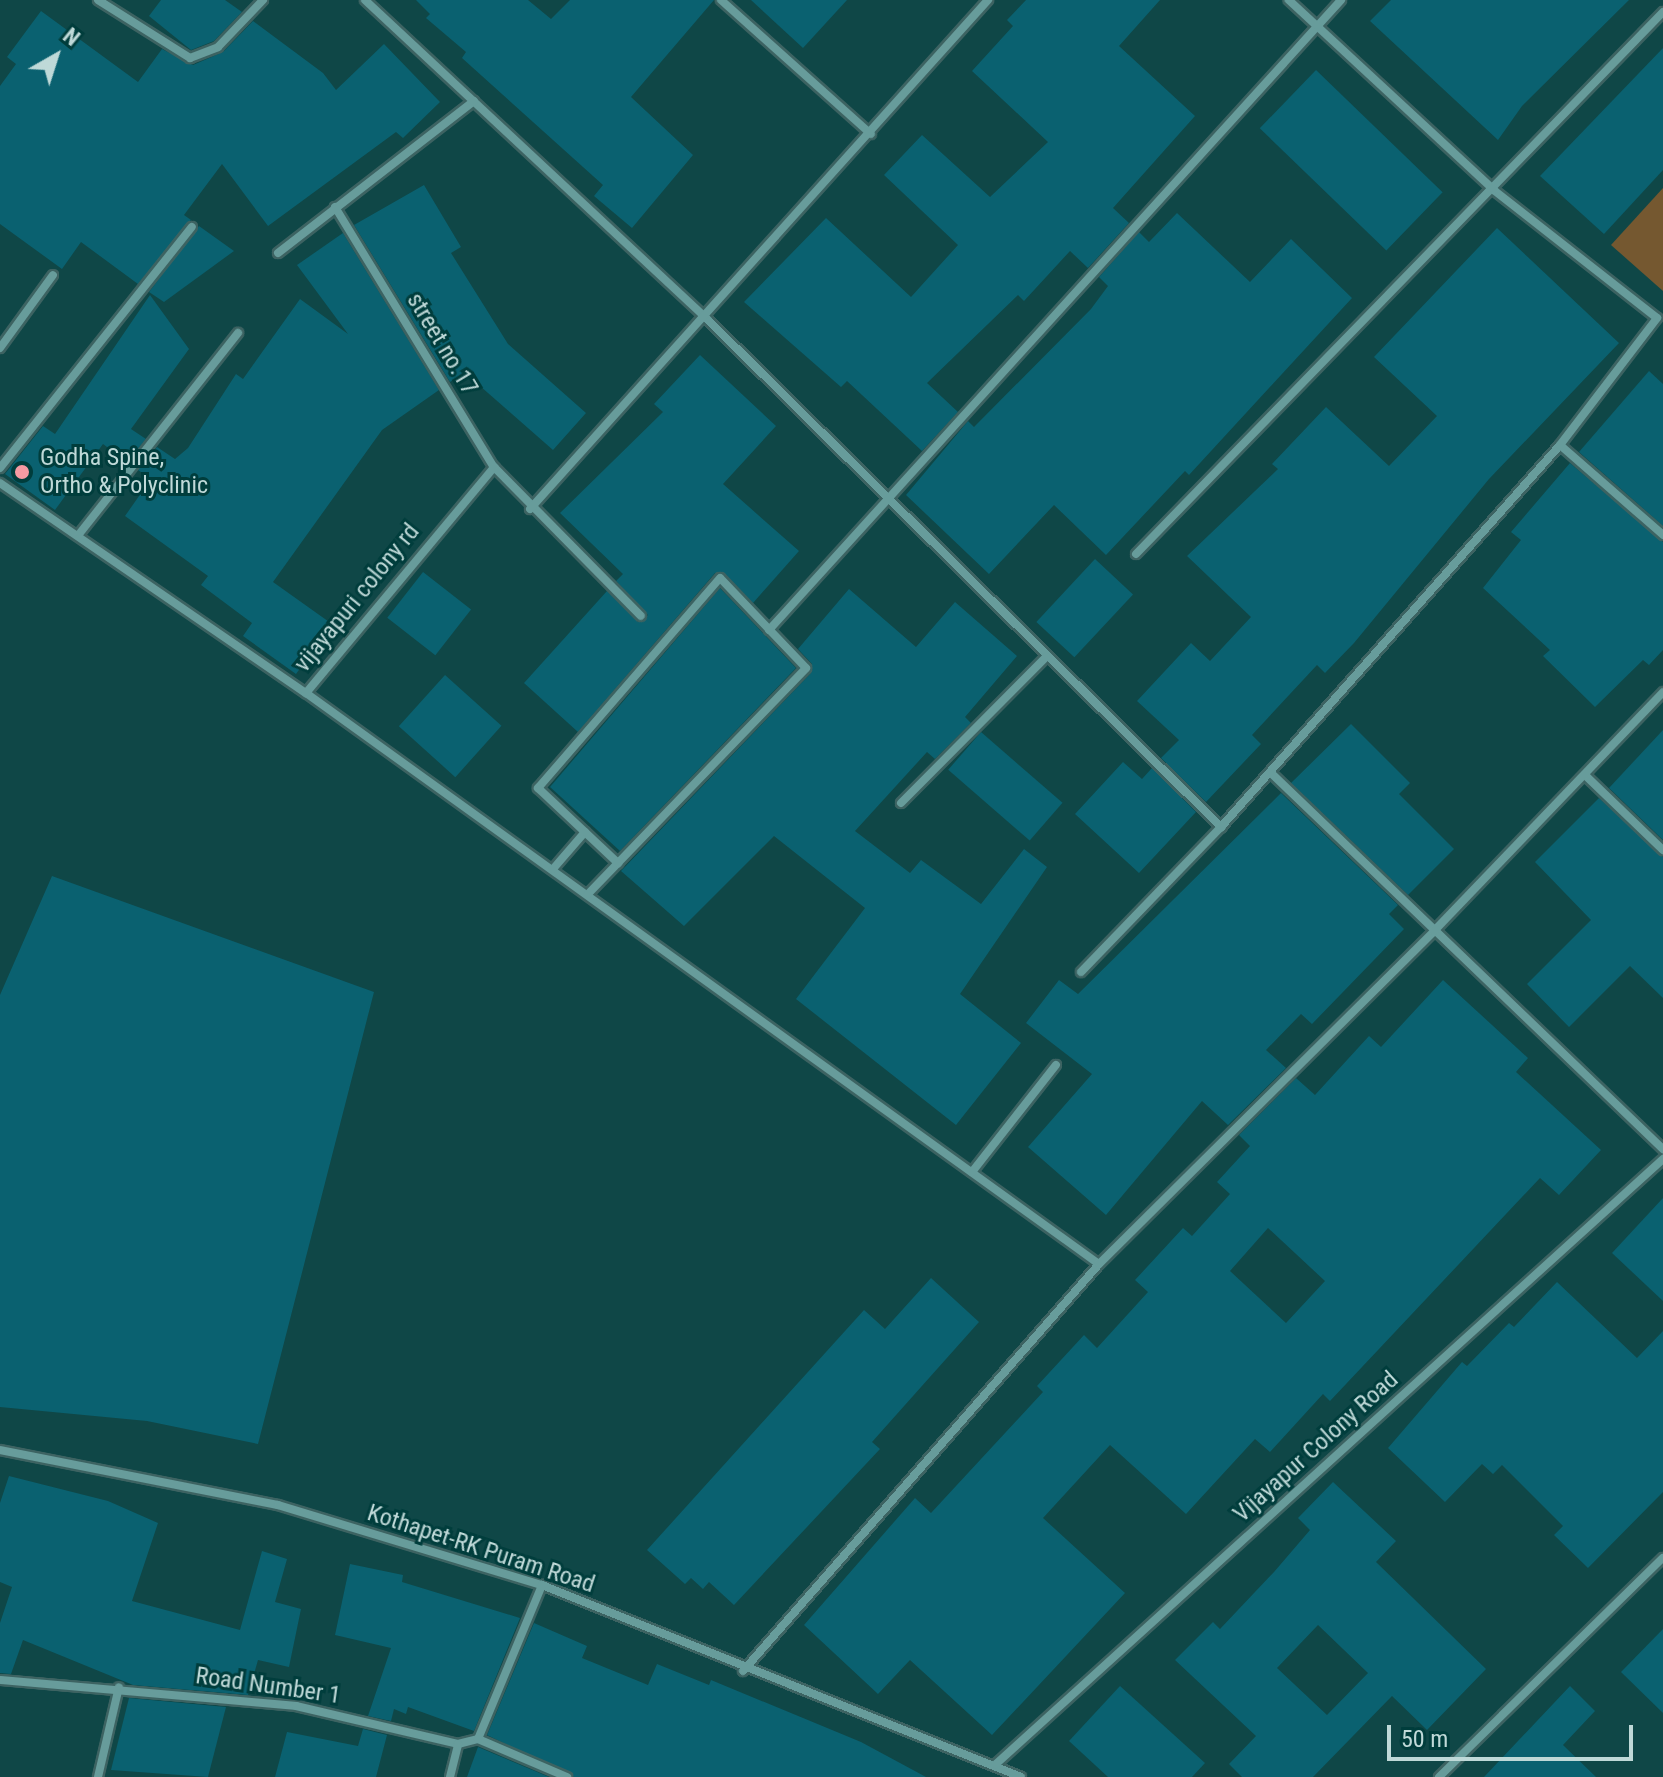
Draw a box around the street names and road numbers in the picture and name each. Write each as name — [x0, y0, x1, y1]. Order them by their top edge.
street label: street no.17 — [400, 288, 484, 400]
street label: vijayapuri colony rd — [288, 518, 426, 678]
street label: Vijayapur Colony Road — [1228, 1365, 1404, 1529]
street label: Kothapet-RK Puram Road — [364, 1499, 598, 1599]
street label: Road Number 1 — [194, 1662, 342, 1710]

